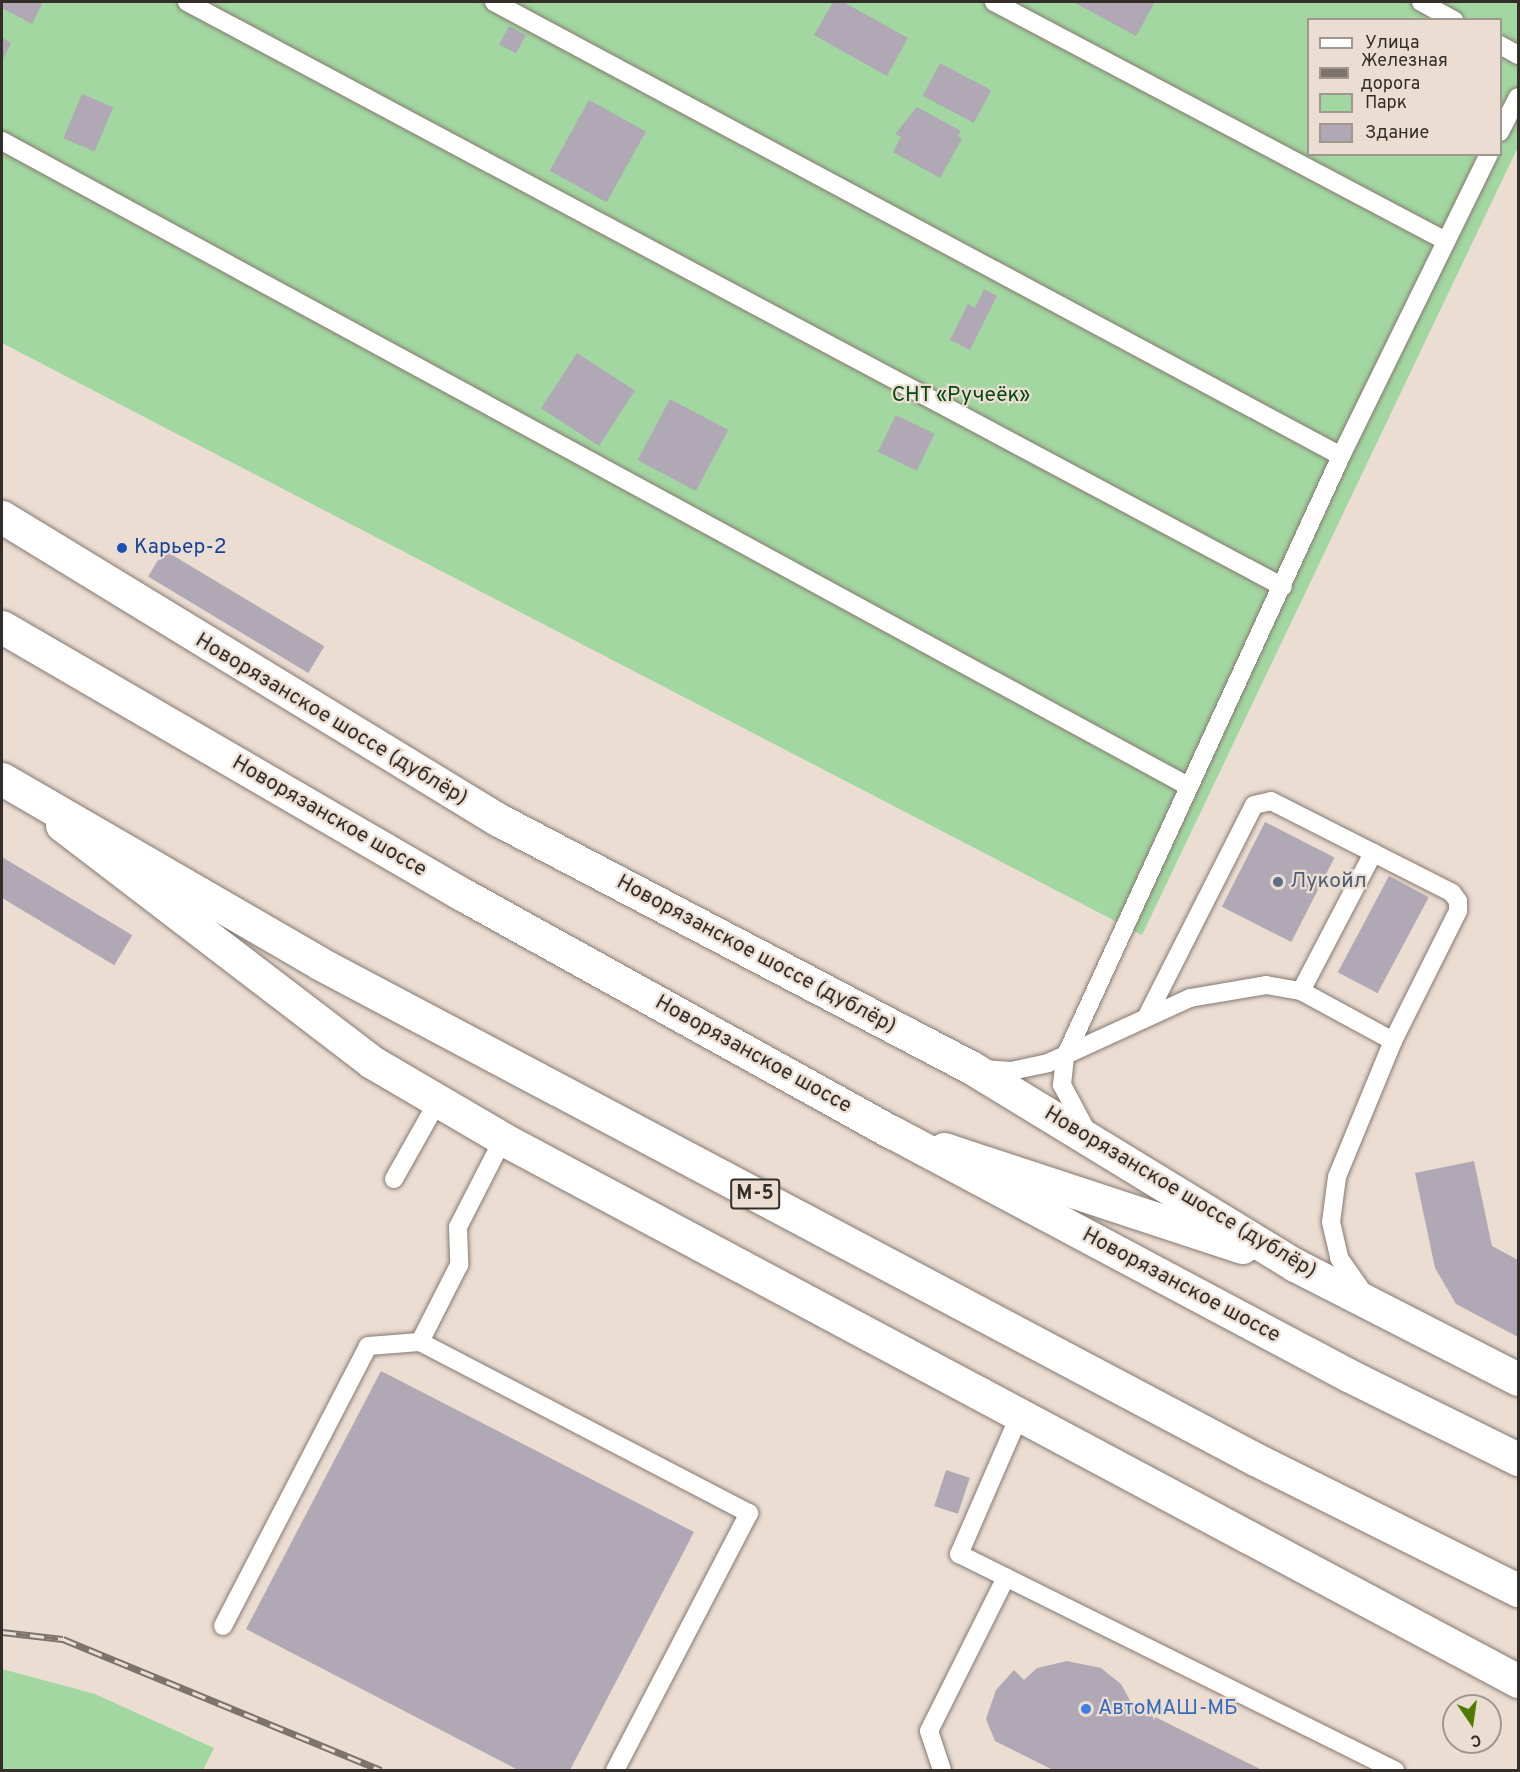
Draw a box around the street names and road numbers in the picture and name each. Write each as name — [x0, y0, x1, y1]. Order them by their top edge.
street label: Новорязанское шоссе (дублёр) — [190, 629, 472, 811]
street label: Новорязанское шоссе — [227, 751, 431, 883]
street label: Новорязанское шоссе (дублёр) — [612, 870, 900, 1040]
street label: Новорязанское шоссе — [650, 990, 856, 1120]
street label: Новорязанское шоссе (дублёр) — [1039, 1102, 1321, 1284]
road number: М-5 — [730, 1177, 780, 1211]
street label: Новорязанское шоссе — [1078, 1223, 1284, 1349]

